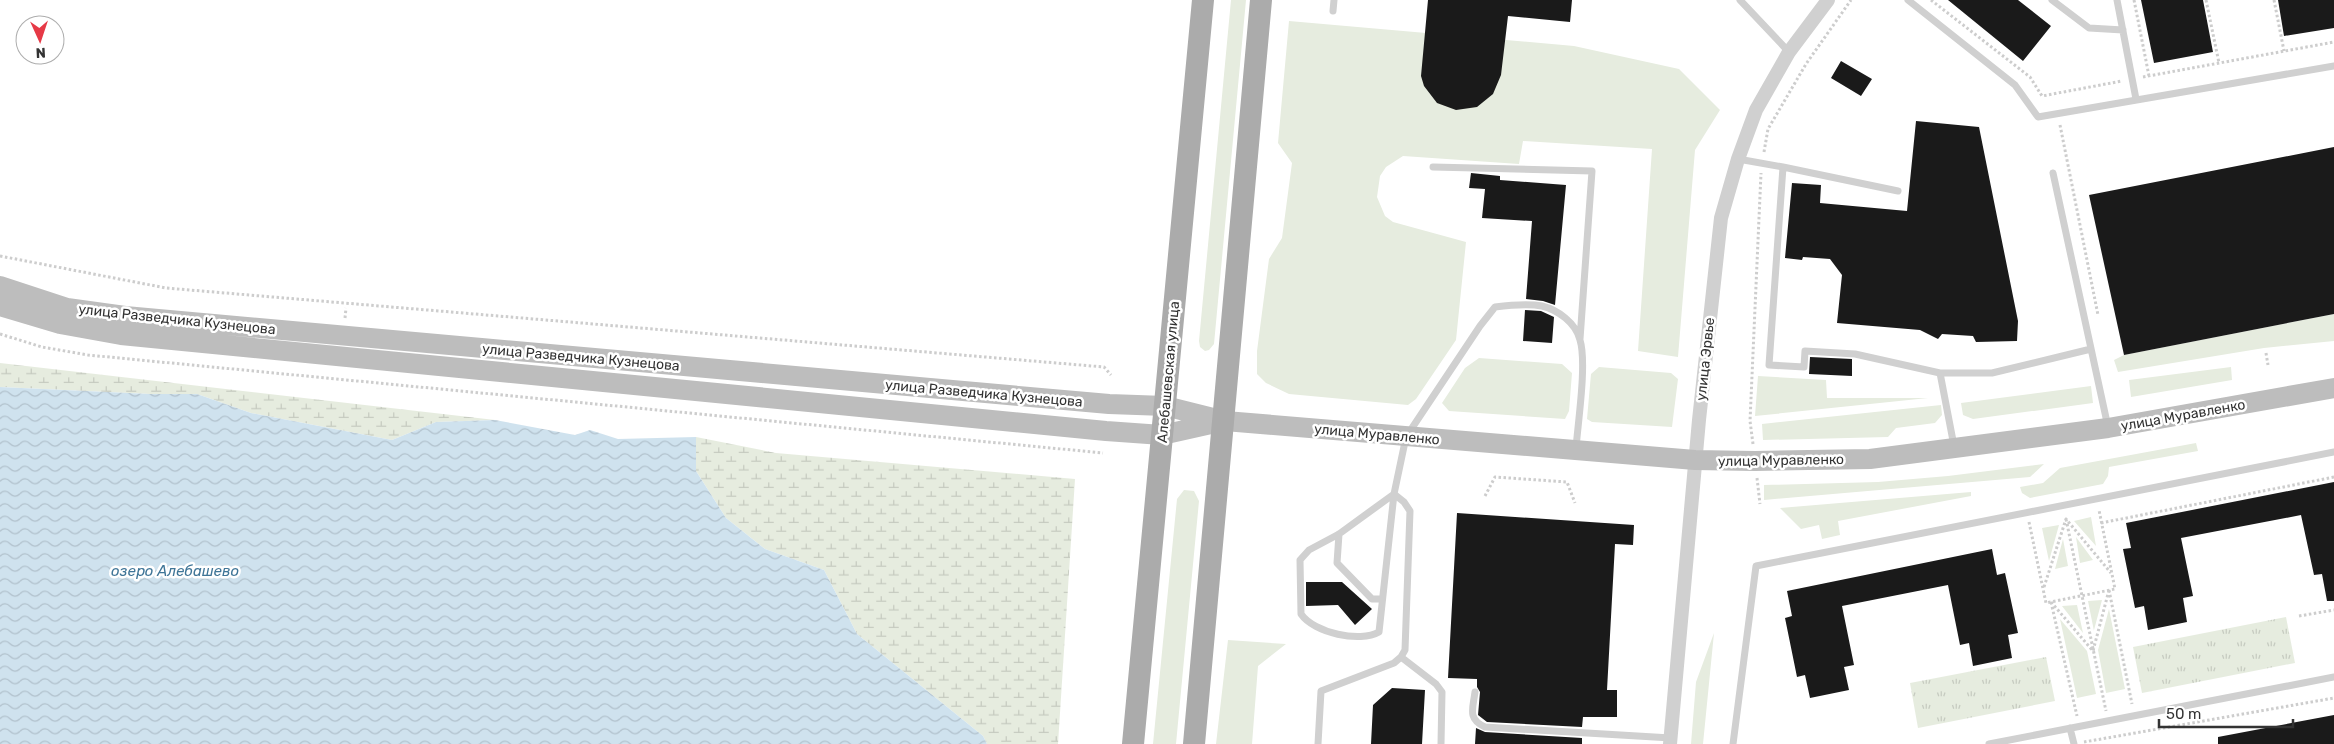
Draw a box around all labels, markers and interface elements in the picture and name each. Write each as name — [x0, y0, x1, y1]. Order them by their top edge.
north arrow — [15, 15, 65, 65]
text: N — [35, 44, 46, 61]
street label: Алебашевская улица — [1154, 300, 1183, 444]
street label: улица Разведчика Кузнецова — [77, 301, 276, 338]
street label: улица Эрвье — [1693, 316, 1718, 402]
street label: улица Разведчика Кузнецова — [481, 340, 680, 375]
street label: улица Разведчика Кузнецова — [884, 376, 1083, 411]
street label: улица Муравленко — [2120, 396, 2247, 435]
street label: улица Муравленко — [1313, 421, 1441, 448]
street label: улица Муравленко — [1718, 451, 1844, 470]
water label: озеро Алебашево — [111, 562, 239, 580]
scale bar — [2159, 696, 2293, 728]
text: 50 m — [2166, 705, 2201, 723]

